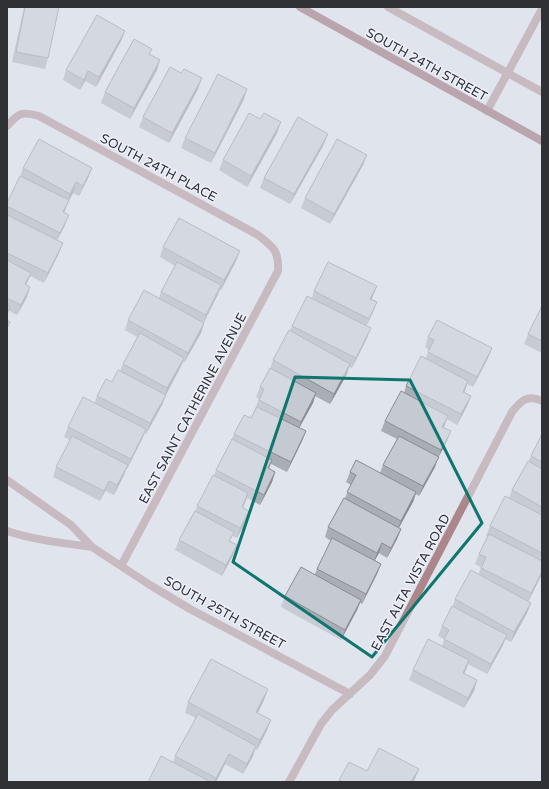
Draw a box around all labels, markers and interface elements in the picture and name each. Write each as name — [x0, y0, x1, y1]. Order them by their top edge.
street label: SOUTH 24TH STREET — [363, 25, 490, 105]
street label: SOUTH 24TH PLACE — [97, 130, 220, 205]
street label: EAST SAINT CATHERINE AVENUE — [136, 310, 250, 507]
street label: EAST ALTA VISTA ROAD — [368, 511, 454, 654]
street label: SOUTH 25TH STREET — [161, 573, 288, 653]

